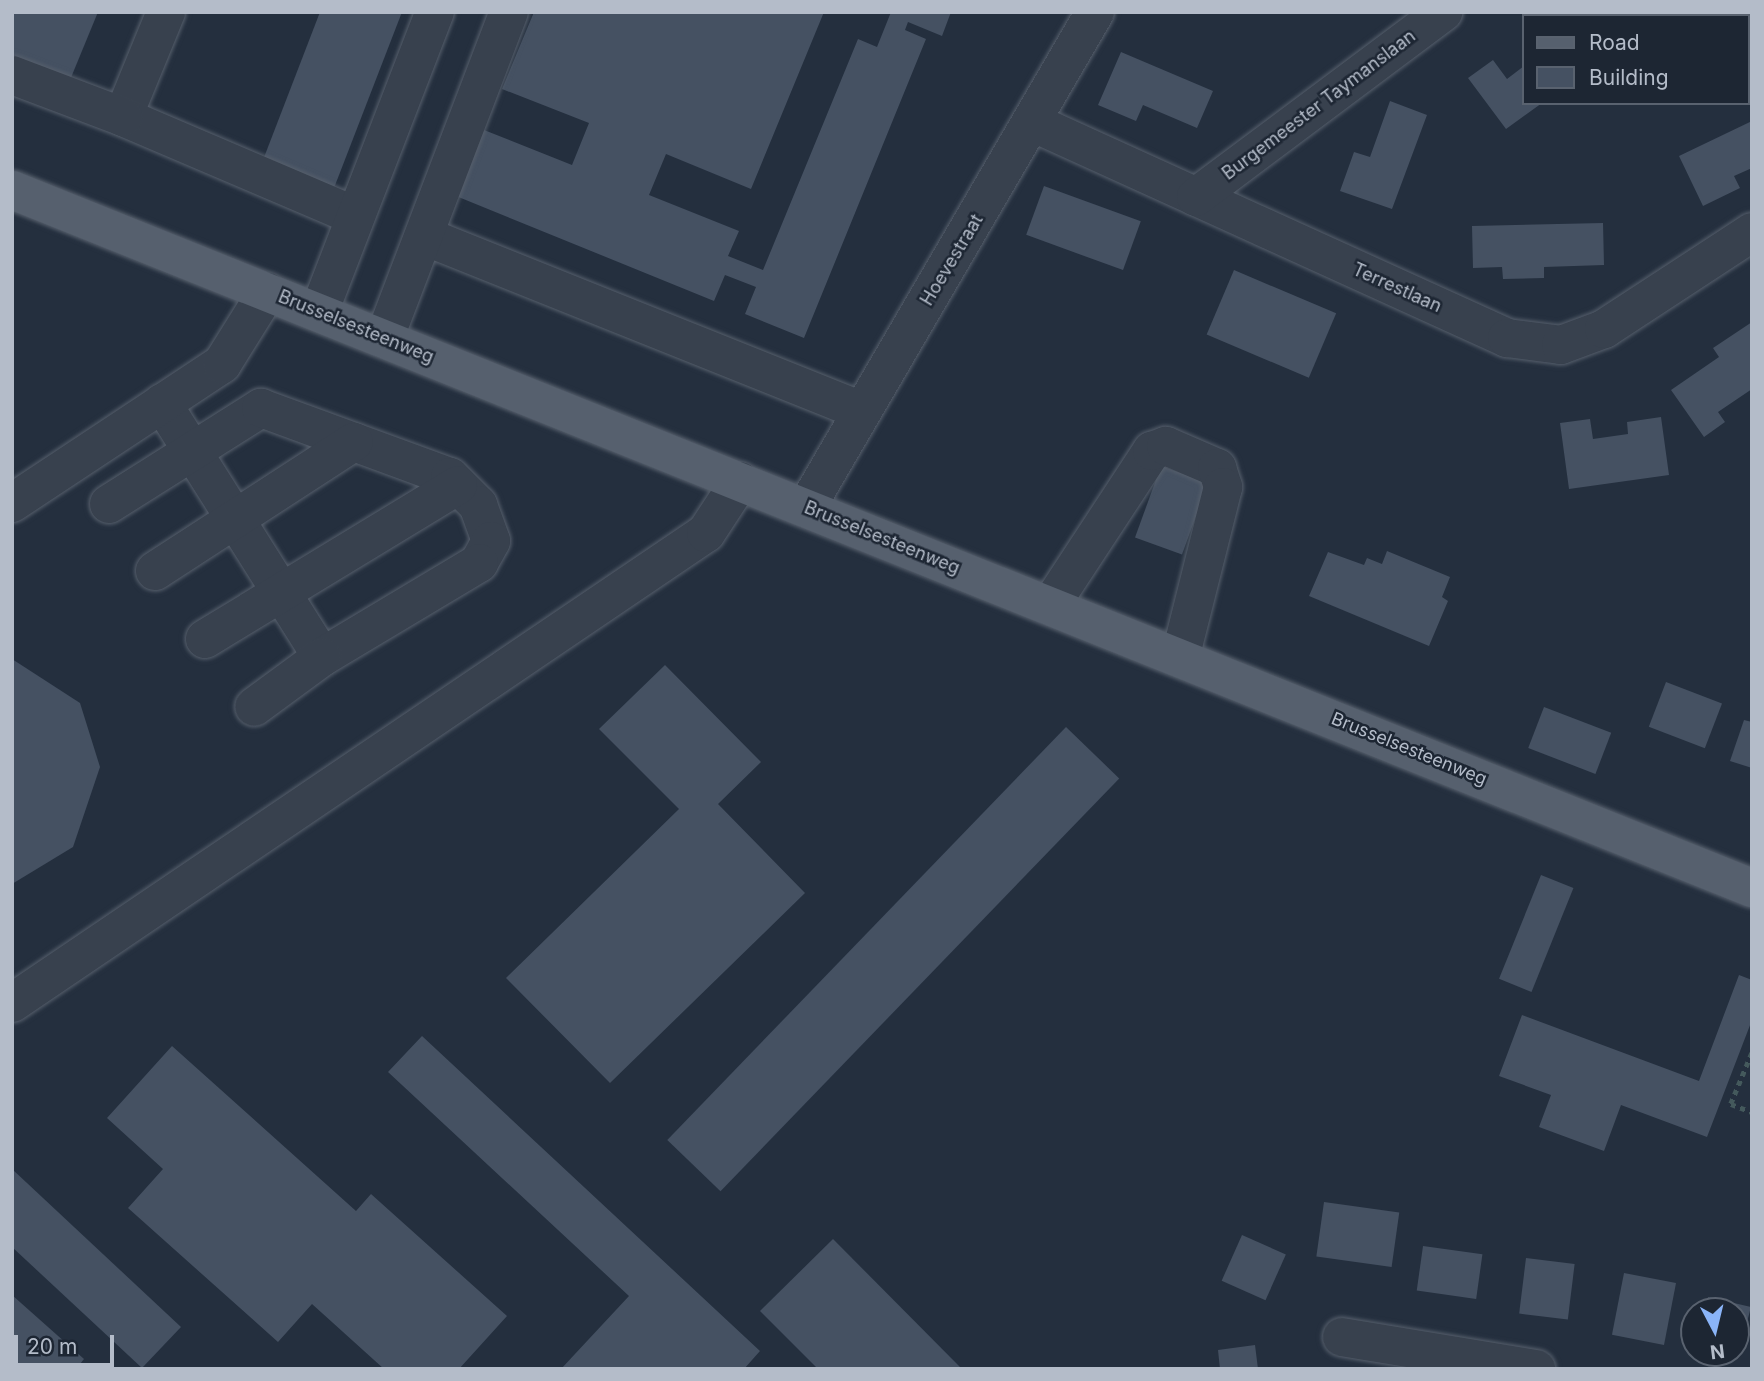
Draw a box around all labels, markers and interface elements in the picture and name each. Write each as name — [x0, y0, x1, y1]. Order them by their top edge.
legend — [1522, 14, 1750, 105]
street label: Burgemeester Taymanslaan — [1218, 25, 1420, 185]
text: Road — [1589, 30, 1640, 55]
text: Building — [1589, 65, 1669, 90]
street label: Hoevestraat — [916, 210, 988, 310]
street label: Terrestlaan — [1349, 259, 1445, 317]
street label: Brusselsesteenweg — [275, 286, 437, 368]
street label: Brusselsesteenweg — [801, 497, 963, 579]
street label: Brusselsesteenweg — [1328, 708, 1490, 790]
north arrow — [1680, 1297, 1750, 1367]
scale bar — [18, 1322, 117, 1366]
text: 20 m — [27, 1334, 77, 1359]
text: N — [1709, 1339, 1726, 1364]

